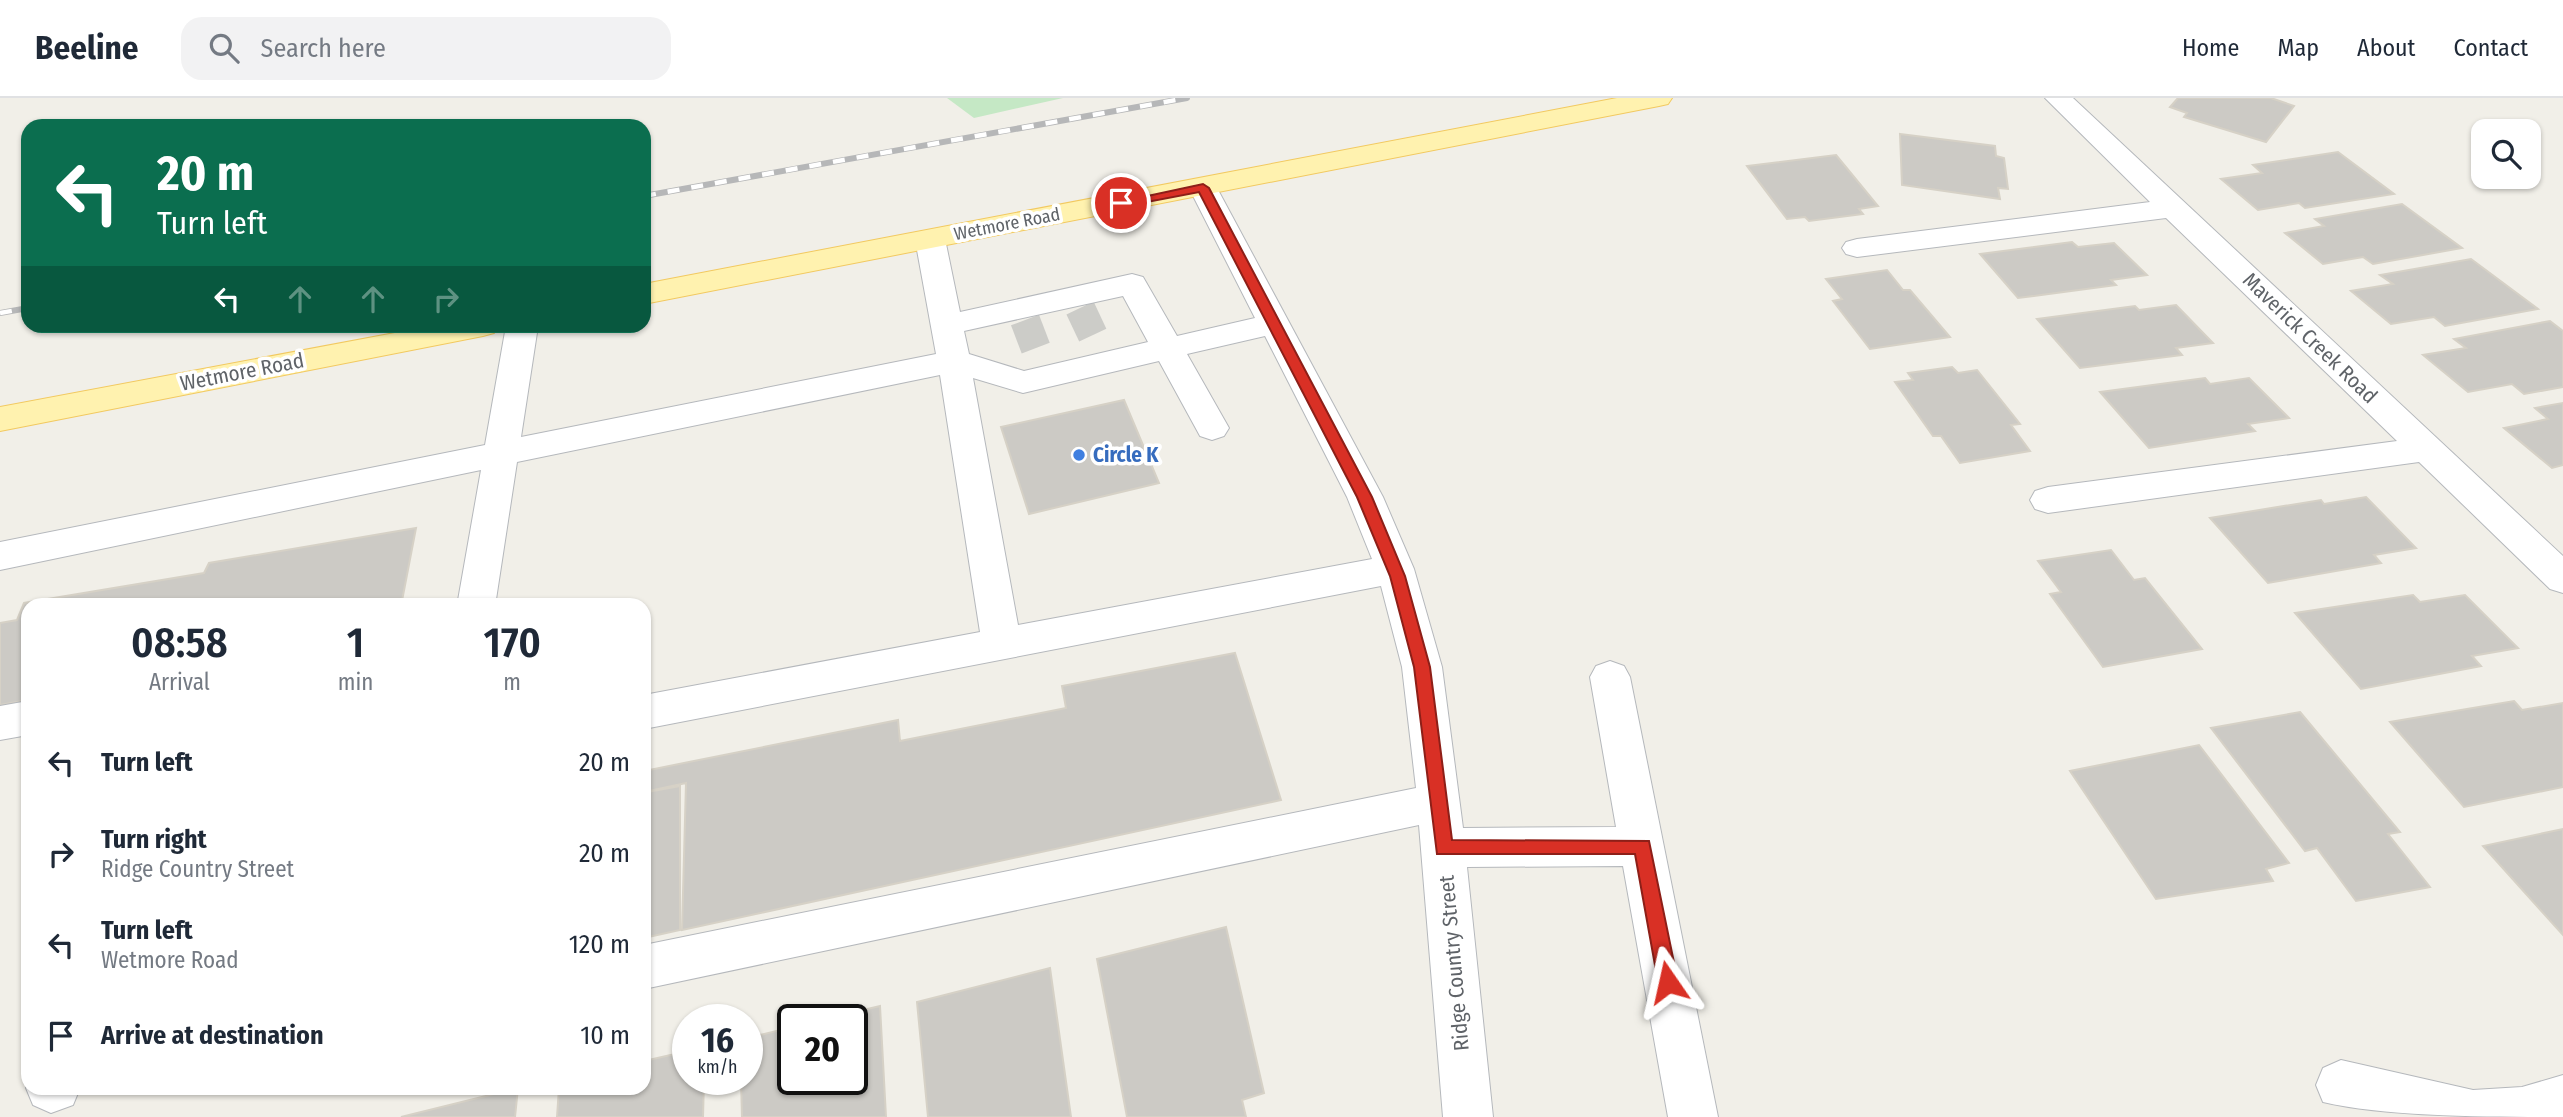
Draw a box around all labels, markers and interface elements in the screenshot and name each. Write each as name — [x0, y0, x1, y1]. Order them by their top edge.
search box — [181, 17, 671, 80]
text: Beeline — [35, 28, 139, 68]
icon: search — [205, 29, 243, 67]
text: Search here — [261, 33, 386, 64]
text: Home — [2182, 34, 2239, 62]
text: Map — [2277, 34, 2319, 62]
text: About — [2357, 34, 2415, 62]
text: Contact — [2453, 34, 2528, 62]
map controls — [2471, 119, 2541, 189]
button: search — [2471, 119, 2541, 189]
text: 20 m — [157, 144, 254, 203]
icon: left — [42, 147, 133, 238]
pin — [1091, 173, 1151, 233]
icon: arrive — [1102, 184, 1140, 222]
street label: Wetmore Road — [952, 203, 1062, 245]
text: Turn left — [157, 204, 267, 242]
street label: Maverick Creek Road — [2237, 267, 2383, 409]
icon: left — [208, 280, 246, 318]
icon: ahead — [281, 280, 319, 318]
icon: ahead — [354, 280, 392, 318]
icon: right — [427, 280, 465, 318]
street label: Wetmore Road — [178, 347, 306, 397]
place label: Circle K — [1093, 442, 1159, 468]
marker: Circle K — [1071, 447, 1087, 463]
text: 08:58 — [131, 618, 228, 668]
text: 1 — [347, 618, 364, 668]
text: 170 — [484, 618, 541, 668]
text: Arrival — [149, 668, 210, 696]
text: min — [338, 668, 373, 696]
text: m — [503, 668, 521, 696]
icon: left — [42, 744, 80, 782]
text: Turn left — [101, 747, 193, 778]
text: 20 m — [579, 747, 630, 778]
text: Turn right — [101, 824, 207, 855]
icon: right — [42, 835, 80, 873]
text: 20 m — [579, 838, 630, 869]
text: Ridge Country Street — [101, 855, 294, 883]
street label: Ridge Country Street — [1433, 874, 1475, 1052]
text: Turn left — [101, 915, 193, 946]
icon: left — [42, 926, 80, 964]
text: 120 m — [569, 929, 630, 960]
position arrow — [1631, 945, 1705, 1019]
text: Wetmore Road — [101, 946, 239, 974]
speed limit sign: 20 — [777, 1004, 868, 1095]
icon: arrive — [42, 1017, 80, 1055]
text: 16 — [701, 1019, 734, 1061]
text: Arrive at destination — [101, 1020, 324, 1051]
text: 10 m — [580, 1020, 630, 1051]
text: km/h — [697, 1056, 738, 1078]

